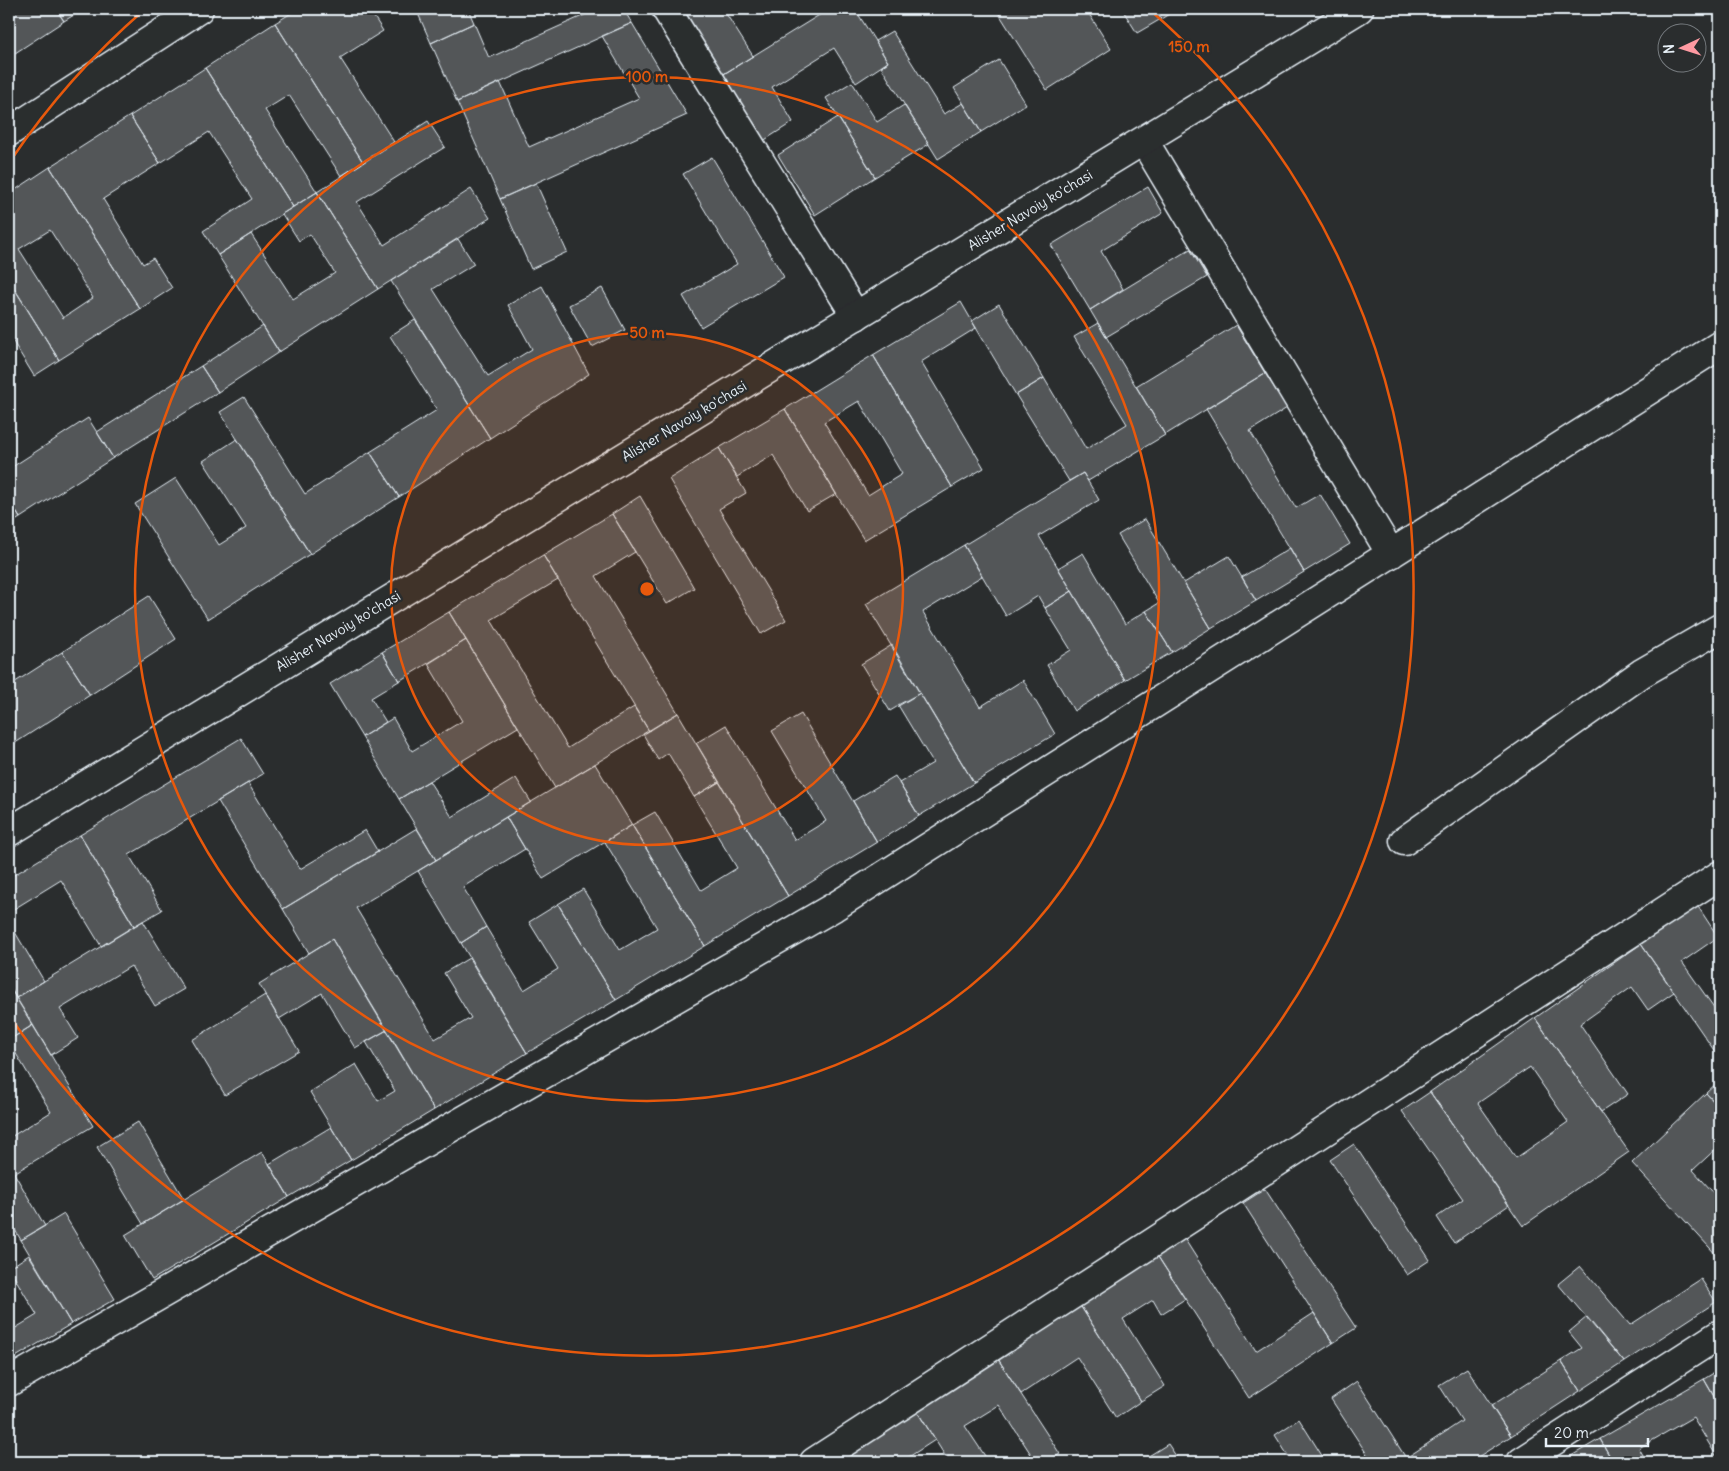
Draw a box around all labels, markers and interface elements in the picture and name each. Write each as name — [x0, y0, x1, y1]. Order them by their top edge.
north arrow — [1656, 22, 1706, 72]
text: 150 m — [1168, 37, 1210, 56]
text: N — [1660, 43, 1678, 54]
text: 100 m — [626, 67, 668, 86]
street label: Alisher Navoiy ko'chasi — [964, 166, 1096, 254]
text: 50 m — [629, 323, 665, 342]
street label: Alisher Navoiy ko'chasi — [618, 377, 750, 465]
centre of rings — [638, 580, 656, 598]
street label: Alisher Navoiy ko'chasi — [272, 587, 404, 675]
scale bar — [1546, 1416, 1649, 1448]
text: 20 m — [1554, 1423, 1589, 1442]

